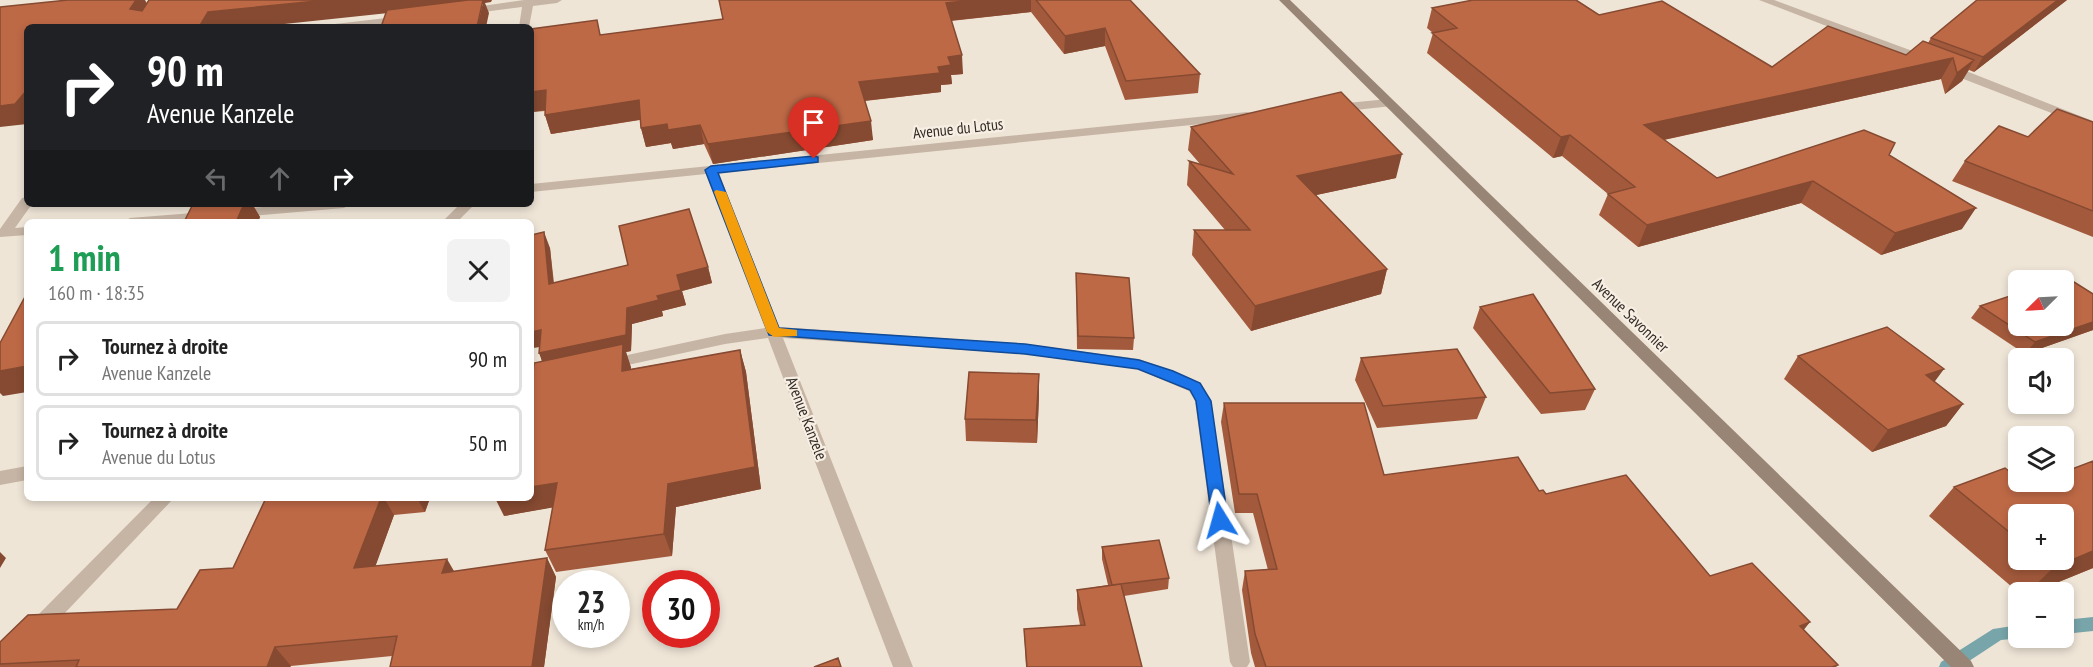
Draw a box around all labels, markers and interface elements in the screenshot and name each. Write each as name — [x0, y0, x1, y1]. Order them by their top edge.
text: 90 m — [147, 43, 224, 98]
icon: right — [48, 48, 126, 126]
text: Avenue Kanzele — [147, 96, 294, 130]
pin — [788, 97, 839, 159]
icon: arrive — [797, 106, 830, 139]
street label: Avenue du Lotus — [912, 113, 1004, 143]
icon: left — [200, 162, 233, 195]
icon: ahead — [263, 162, 296, 195]
icon: right — [326, 162, 359, 195]
text: 1 min — [48, 234, 121, 281]
button: close — [447, 239, 510, 302]
north arrow — [2008, 270, 2074, 336]
map controls — [2008, 270, 2074, 648]
street label: Avenue Savonnier — [1589, 274, 1674, 357]
text: 160 m · 18:35 — [48, 280, 145, 306]
text: Tournez à droite — [102, 332, 228, 360]
icon: right — [51, 342, 84, 375]
text: 90 m — [468, 345, 507, 373]
button: sound — [2008, 348, 2074, 414]
text: Avenue Kanzele — [102, 360, 211, 386]
street label: Avenue Kanzele — [782, 374, 832, 462]
text: Tournez à droite — [102, 416, 228, 444]
icon: right — [51, 426, 84, 459]
button: layers — [2008, 426, 2074, 492]
text: 50 m — [468, 429, 507, 457]
text: Avenue du Lotus — [102, 444, 215, 470]
position arrow — [1188, 488, 1252, 552]
button: + — [2008, 504, 2074, 570]
speed limit sign: 30 — [642, 570, 720, 648]
text: 23 — [577, 582, 605, 621]
button: − — [2008, 582, 2074, 648]
text: km/h — [578, 615, 604, 634]

